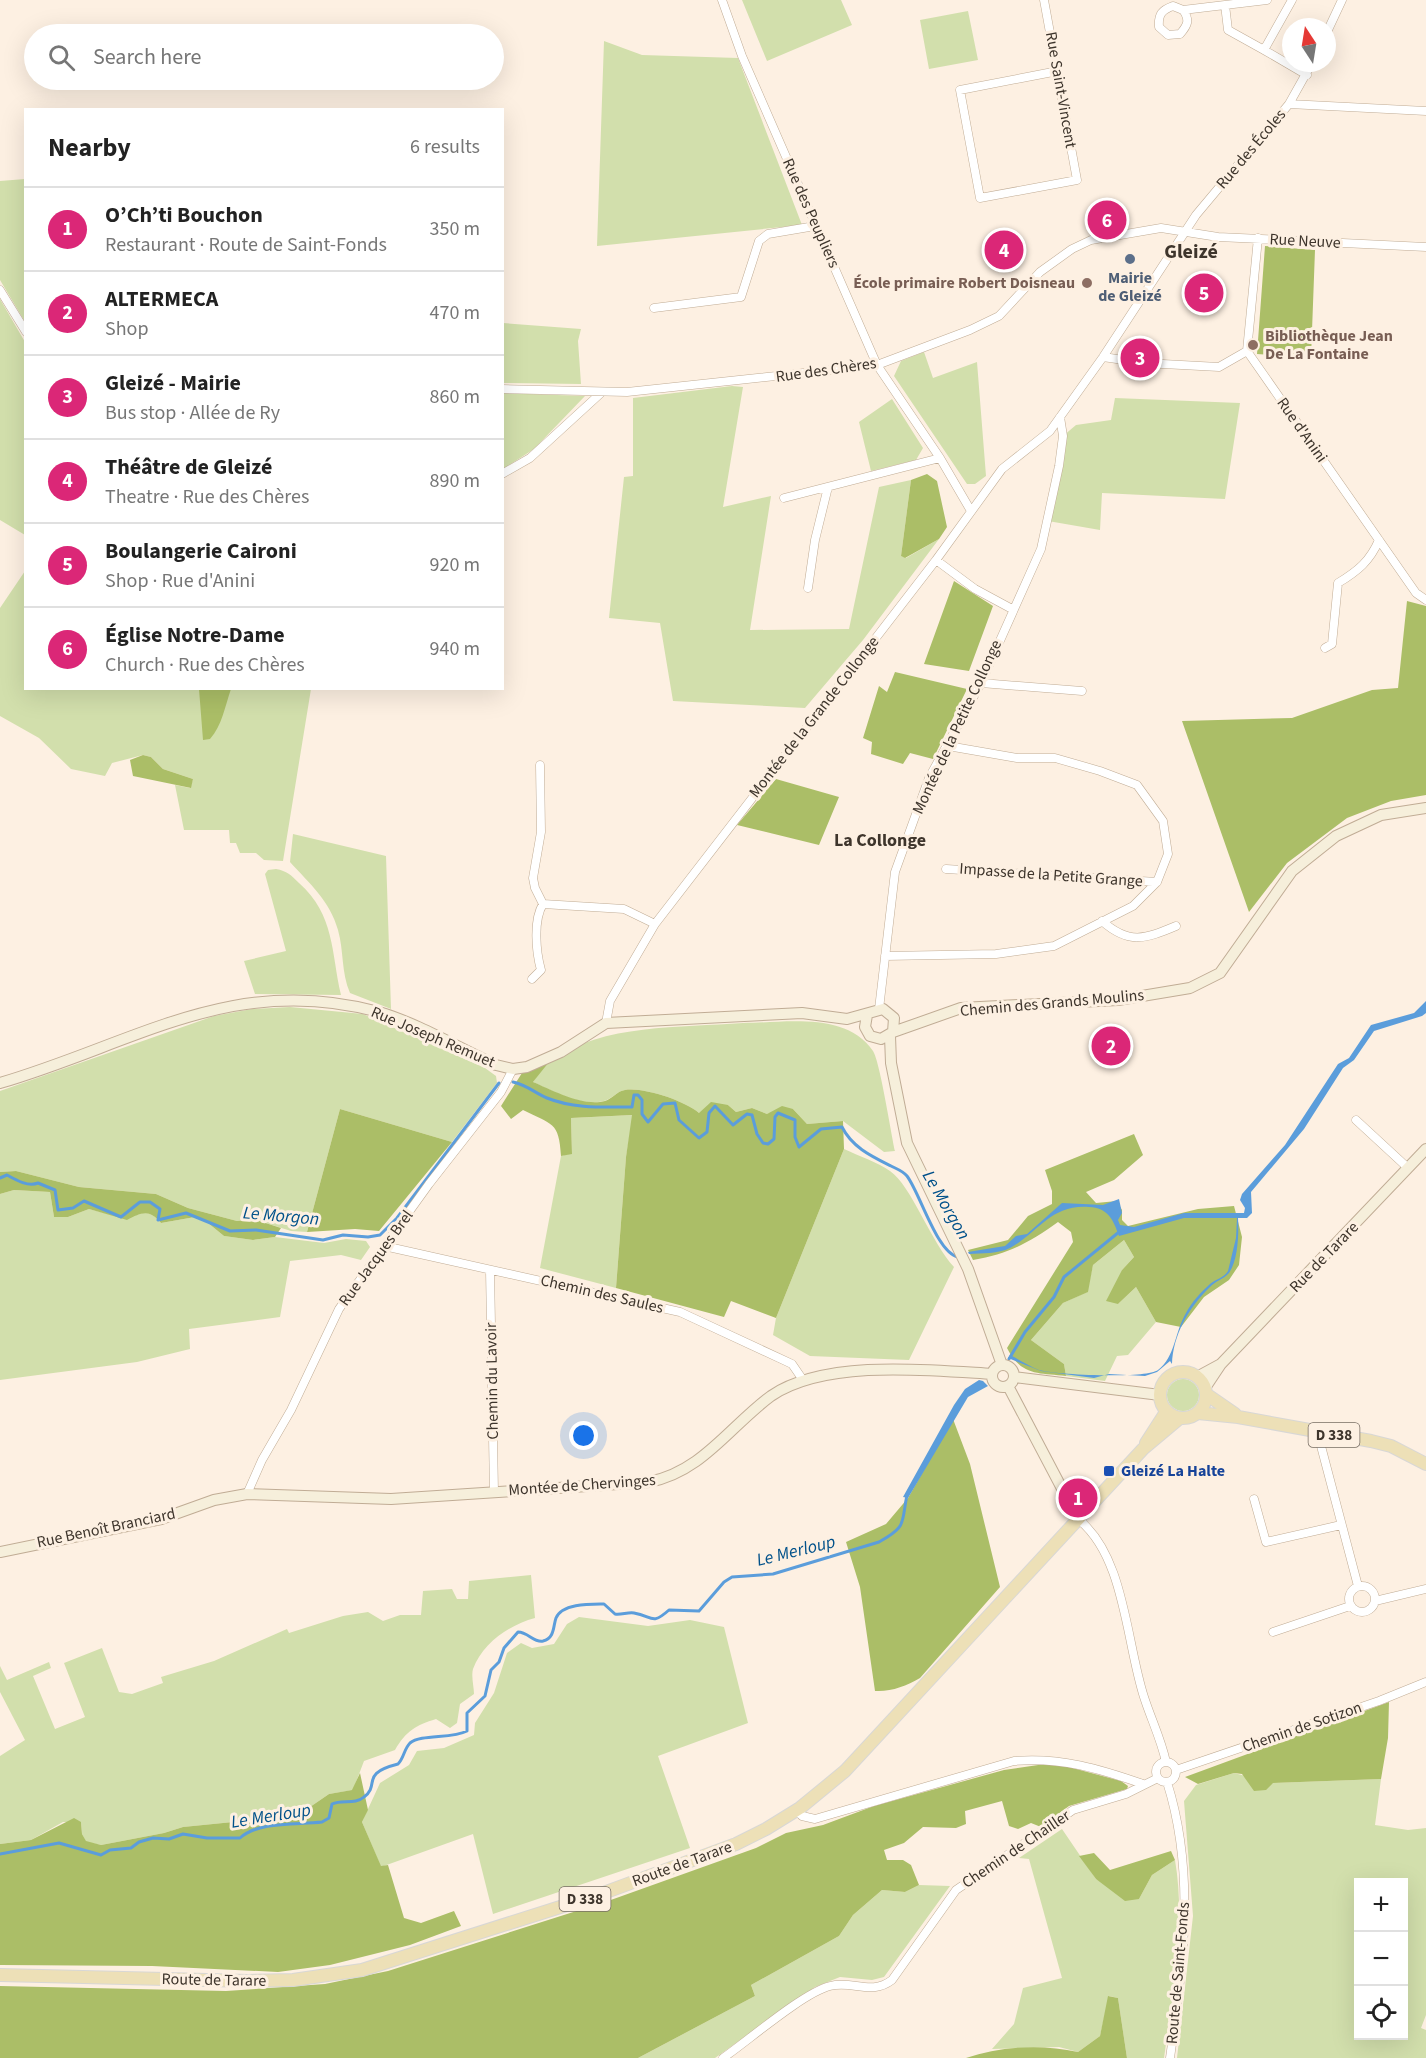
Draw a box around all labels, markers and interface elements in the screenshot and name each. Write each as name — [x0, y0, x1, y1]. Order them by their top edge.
north arrow — [1282, 18, 1336, 72]
search box — [24, 24, 504, 90]
street label: Rue Saint-Vincent — [1040, 30, 1082, 151]
icon: search — [45, 41, 78, 74]
text: Search here — [93, 41, 201, 73]
street label: Rue des Écoles — [1211, 104, 1291, 194]
text: Nearby — [48, 129, 131, 166]
text: 6 results — [410, 133, 480, 161]
street label: Rue des Peupliers — [777, 155, 845, 272]
pin: 6 — [1088, 198, 1126, 242]
text: O’Ch’ti Bouchon — [105, 199, 263, 231]
text: 1 — [62, 215, 73, 243]
text: 350 m — [430, 215, 480, 243]
pin: 4 — [984, 228, 1024, 272]
street label: Rue Neuve — [1269, 228, 1341, 254]
text: Restaurant · Route de Saint-Fonds — [105, 231, 387, 259]
district label: Gleizé — [1164, 238, 1218, 266]
marker: Mairie de Gleizé — [1123, 252, 1137, 266]
place label: Mairie de Gleizé — [1098, 267, 1162, 307]
pin: 5 — [1184, 270, 1224, 316]
place label: École primaire Robert Doisneau — [853, 272, 1075, 294]
marker: École primaire Robert Doisneau — [1080, 276, 1094, 290]
text: ALTERMECA — [105, 283, 218, 315]
text: 2 — [62, 299, 73, 327]
text: 470 m — [430, 299, 480, 327]
text: Shop — [105, 315, 149, 343]
place label: Bibliothèque Jean De La Fontaine — [1265, 325, 1393, 365]
pin: 3 — [1120, 336, 1160, 380]
marker: Bibliothèque Jean De La Fontaine — [1246, 338, 1260, 352]
street label: Rue des Chères — [774, 352, 878, 388]
text: Gleizé - Mairie — [105, 367, 241, 399]
text: 3 — [62, 383, 73, 411]
text: 860 m — [430, 383, 480, 411]
street label: Rue d'Anini — [1271, 393, 1333, 467]
text: Bus stop · Allée de Ry — [105, 399, 280, 427]
text: Théâtre de Gleizé — [105, 451, 272, 483]
text: 4 — [62, 467, 73, 495]
text: 890 m — [430, 467, 480, 495]
text: Theatre · Rue des Chères — [105, 483, 309, 511]
text: Boulangerie Caironi — [105, 535, 297, 567]
text: 5 — [62, 551, 73, 579]
text: 920 m — [430, 551, 480, 579]
text: Shop · Rue d'Anini — [105, 567, 255, 595]
text: Église Notre-Dame — [105, 619, 285, 651]
street label: Montée de la Grande Collonge — [744, 631, 884, 802]
text: 6 — [62, 635, 73, 663]
text: 940 m — [430, 635, 480, 663]
street label: Montée de la Petite Collonge — [907, 636, 1007, 818]
text: Church · Rue des Chères — [105, 651, 305, 679]
district label: La Collonge — [834, 828, 926, 853]
street label: Impasse de la Petite Grange — [959, 858, 1144, 892]
street label: Chemin des Grands Moulins — [959, 984, 1145, 1022]
street label: Rue Joseph Remuet — [368, 1001, 499, 1073]
pin: 2 — [1092, 1024, 1130, 1068]
water label: Le Morgon — [916, 1166, 976, 1244]
water label: Le Morgon — [242, 1200, 320, 1232]
street label: Rue Jacques Brel — [334, 1205, 418, 1311]
street label: Rue de Tarare — [1284, 1217, 1364, 1297]
street label: Chemin des Saules — [538, 1269, 666, 1319]
street label: Chemin du Lavoir — [480, 1322, 504, 1440]
your location — [569, 1421, 598, 1450]
road number: D 338 — [1308, 1423, 1360, 1447]
place label: Gleizé La Halte — [1121, 1460, 1225, 1482]
marker: Gleizé La Halte — [1102, 1464, 1116, 1478]
street label: Montée de Chervinges — [508, 1469, 657, 1501]
pin: 1 — [1058, 1476, 1098, 1520]
street label: Rue Benoît Branciard — [35, 1503, 177, 1553]
water label: Le Merloup — [754, 1529, 838, 1573]
street label: Chemin de Sotizon — [1239, 1696, 1365, 1758]
water label: Le Merloup — [229, 1797, 313, 1835]
street label: Chemin de Chailler — [957, 1804, 1075, 1893]
street label: Route de Tarare — [629, 1836, 735, 1892]
map controls — [1354, 1878, 1408, 2040]
button: + — [1354, 1878, 1408, 1932]
road number: D 338 — [560, 1887, 610, 1911]
street label: Route de Saint-Fonds — [1161, 1901, 1195, 2045]
button: − — [1354, 1932, 1408, 1986]
street label: Route de Tarare — [161, 1968, 267, 1992]
button: locate — [1354, 1986, 1408, 2040]

